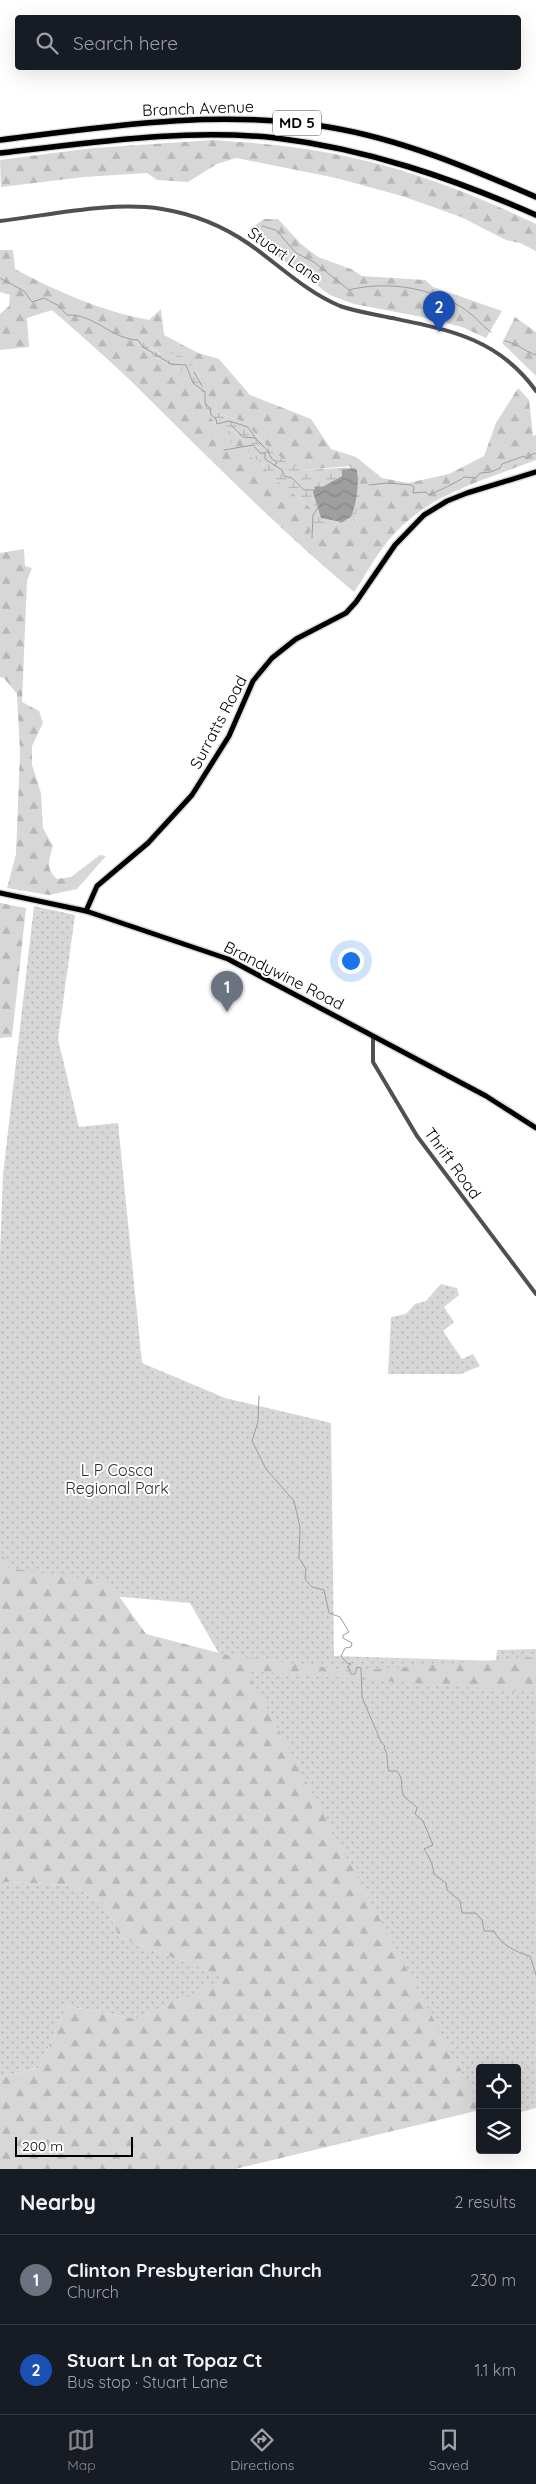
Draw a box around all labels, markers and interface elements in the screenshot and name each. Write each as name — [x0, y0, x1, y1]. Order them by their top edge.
search box — [15, 15, 521, 70]
icon: search — [33, 29, 61, 57]
text: Search here — [73, 31, 178, 55]
street label: Branch Avenue — [142, 96, 254, 120]
road number: MD 5 — [273, 110, 321, 136]
street label: Stuart Lane — [244, 222, 326, 288]
pin: 2 — [423, 291, 455, 332]
street label: Surratts Road — [185, 672, 251, 772]
street label: Brandywine Road — [221, 936, 347, 1014]
your location — [338, 948, 364, 974]
pin: 1 — [211, 971, 243, 1012]
street label: Thrift Road — [420, 1123, 486, 1203]
park label: L P Cosca Regional Park — [65, 1460, 169, 1498]
map controls — [476, 2064, 521, 2154]
button: locate — [476, 2064, 521, 2109]
button: layers — [476, 2109, 521, 2154]
scale bar — [15, 2134, 132, 2157]
text: 200 m — [22, 2137, 63, 2155]
text: Nearby — [20, 2189, 96, 2215]
text: 2 results — [454, 2192, 516, 2212]
text: Clinton Presbyterian Church — [67, 2258, 322, 2282]
text: 1 — [33, 2270, 39, 2290]
text: 230 m — [470, 2270, 516, 2290]
text: Church — [67, 2282, 119, 2302]
text: Stuart Ln at Topaz Ct — [67, 2348, 262, 2372]
text: 2 — [31, 2360, 41, 2380]
text: 1.1 km — [474, 2360, 516, 2380]
text: Bus stop · Stuart Lane — [67, 2372, 228, 2392]
tab: Map — [67, 2426, 96, 2474]
tab: Directions — [230, 2426, 294, 2474]
tab: Saved — [429, 2426, 469, 2474]

